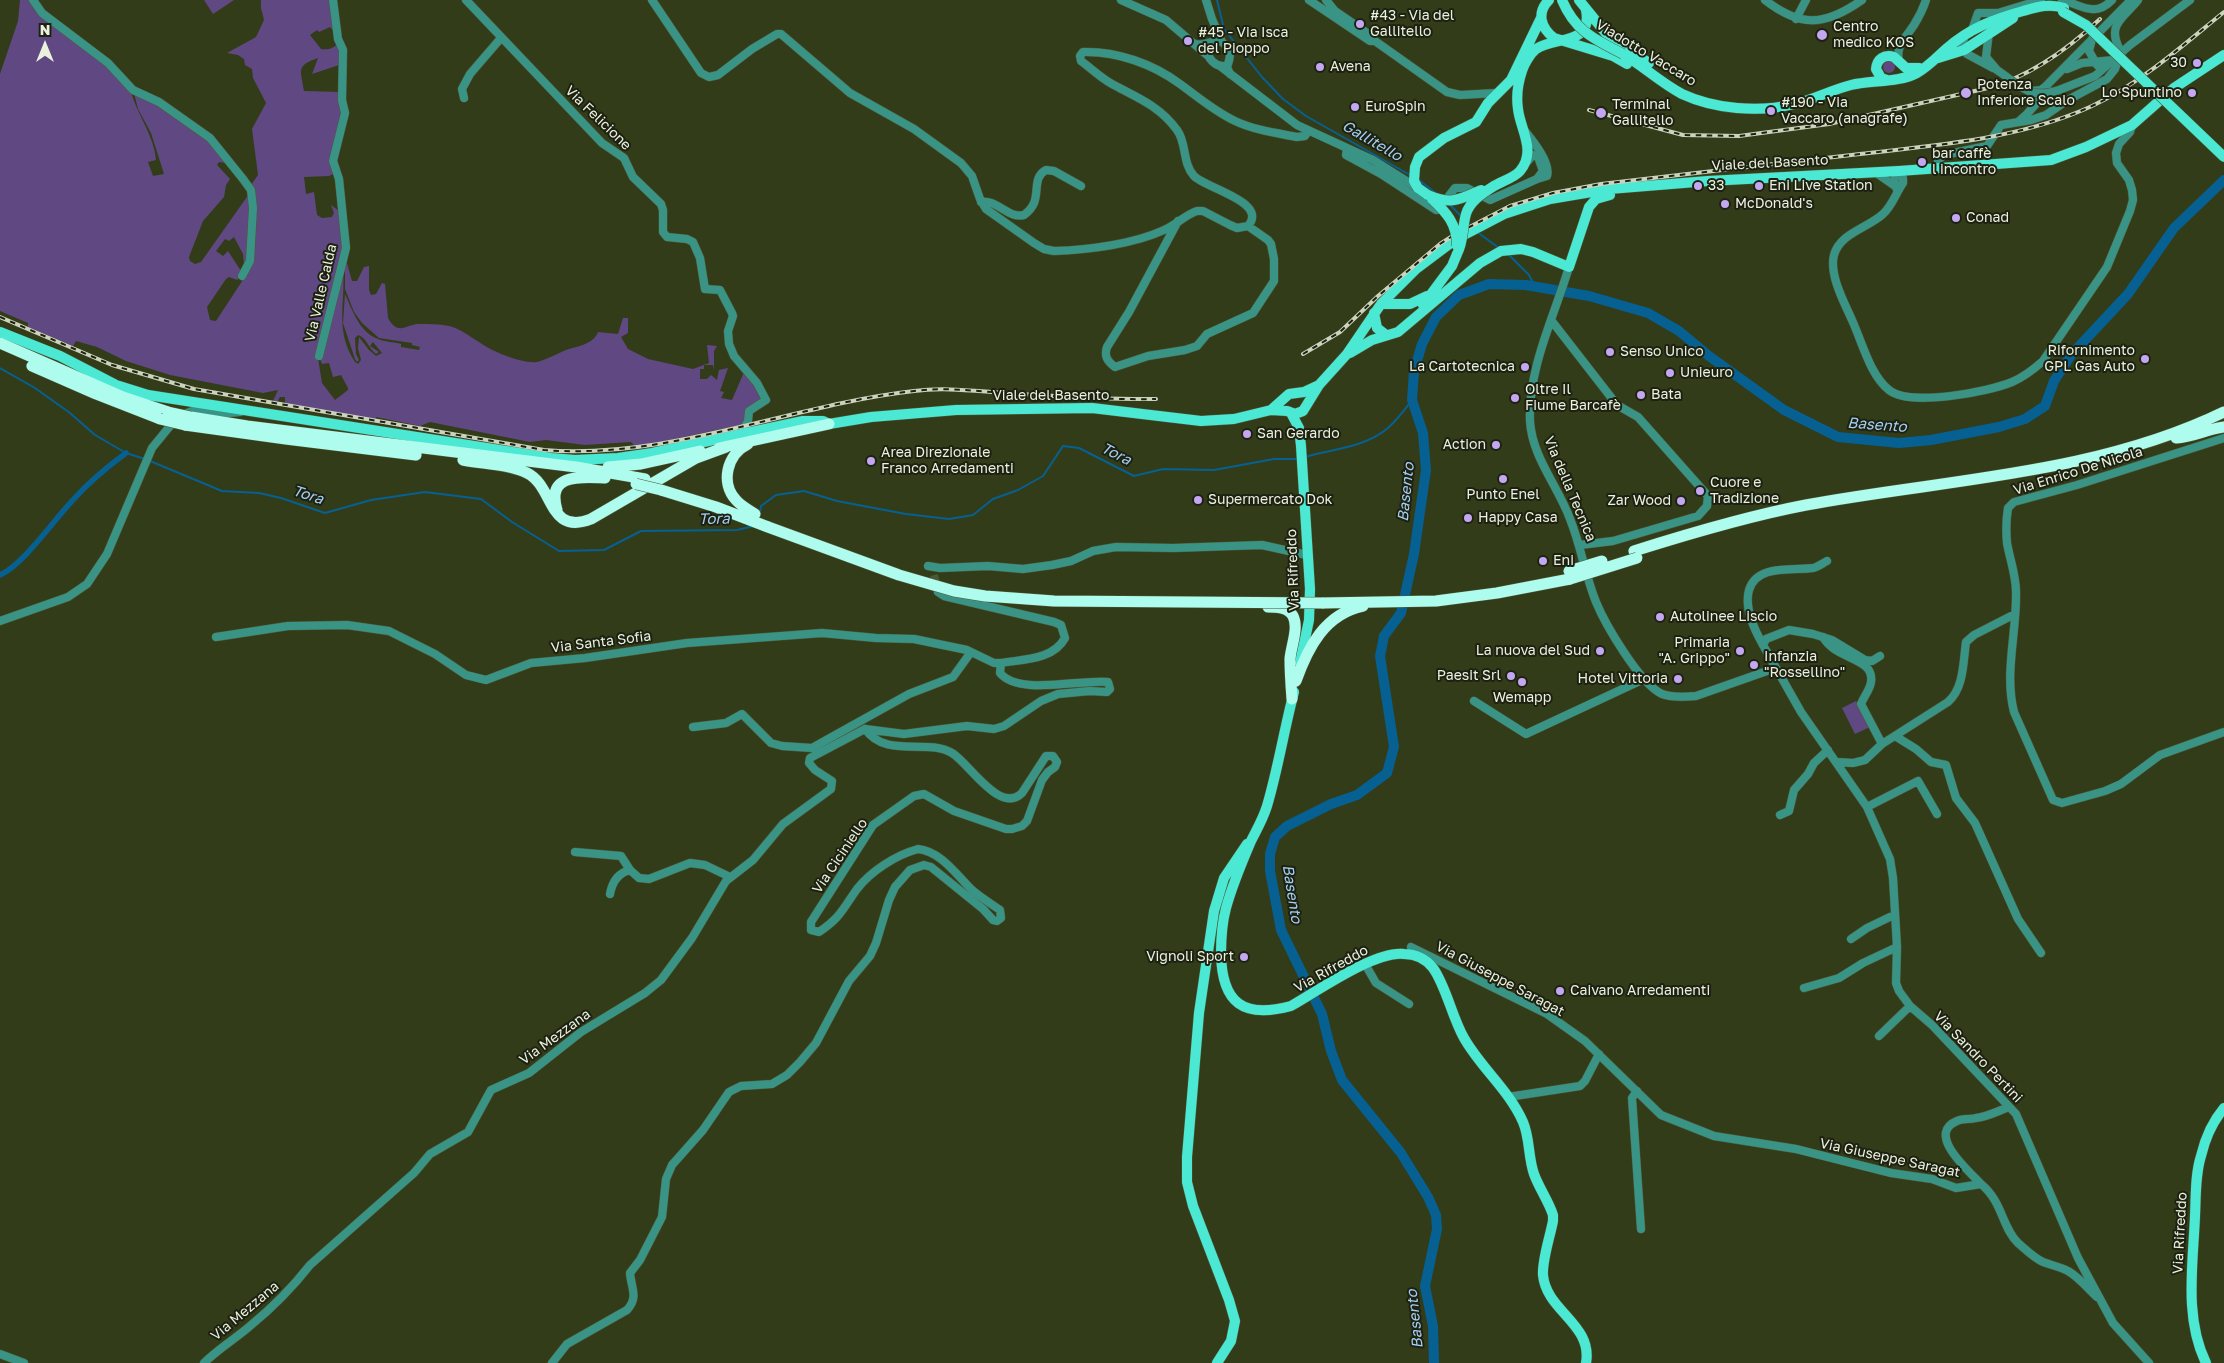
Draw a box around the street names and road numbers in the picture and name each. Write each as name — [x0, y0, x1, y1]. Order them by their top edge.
street label: Viadotto Vaccaro — [1593, 16, 1699, 90]
street label: Via Felicione — [561, 82, 635, 154]
street label: Viale del Basento — [1711, 152, 1829, 174]
street label: Via Valle Calda — [302, 243, 340, 343]
street label: Viale del Basento — [992, 388, 1110, 404]
street label: Via della Tecnica — [1540, 434, 1600, 544]
street label: Via Enrico De Nicola — [2011, 443, 2145, 499]
street label: Via Rifreddo — [1283, 529, 1303, 611]
street label: Via Santa Sofia — [550, 628, 652, 656]
street label: Via Ciciniello — [809, 815, 871, 897]
street label: Via Giuseppe Saragat — [1433, 938, 1567, 1020]
street label: Via Rifreddo — [1291, 942, 1371, 996]
street label: Via Mezzana — [516, 1006, 594, 1068]
street label: Via Sandro Pertini — [1930, 1008, 2026, 1106]
street label: Via Giuseppe Saragat — [1818, 1135, 1962, 1181]
street label: Via Rifreddo — [2169, 1192, 2191, 1274]
street label: Via Mezzana — [208, 1278, 282, 1344]

